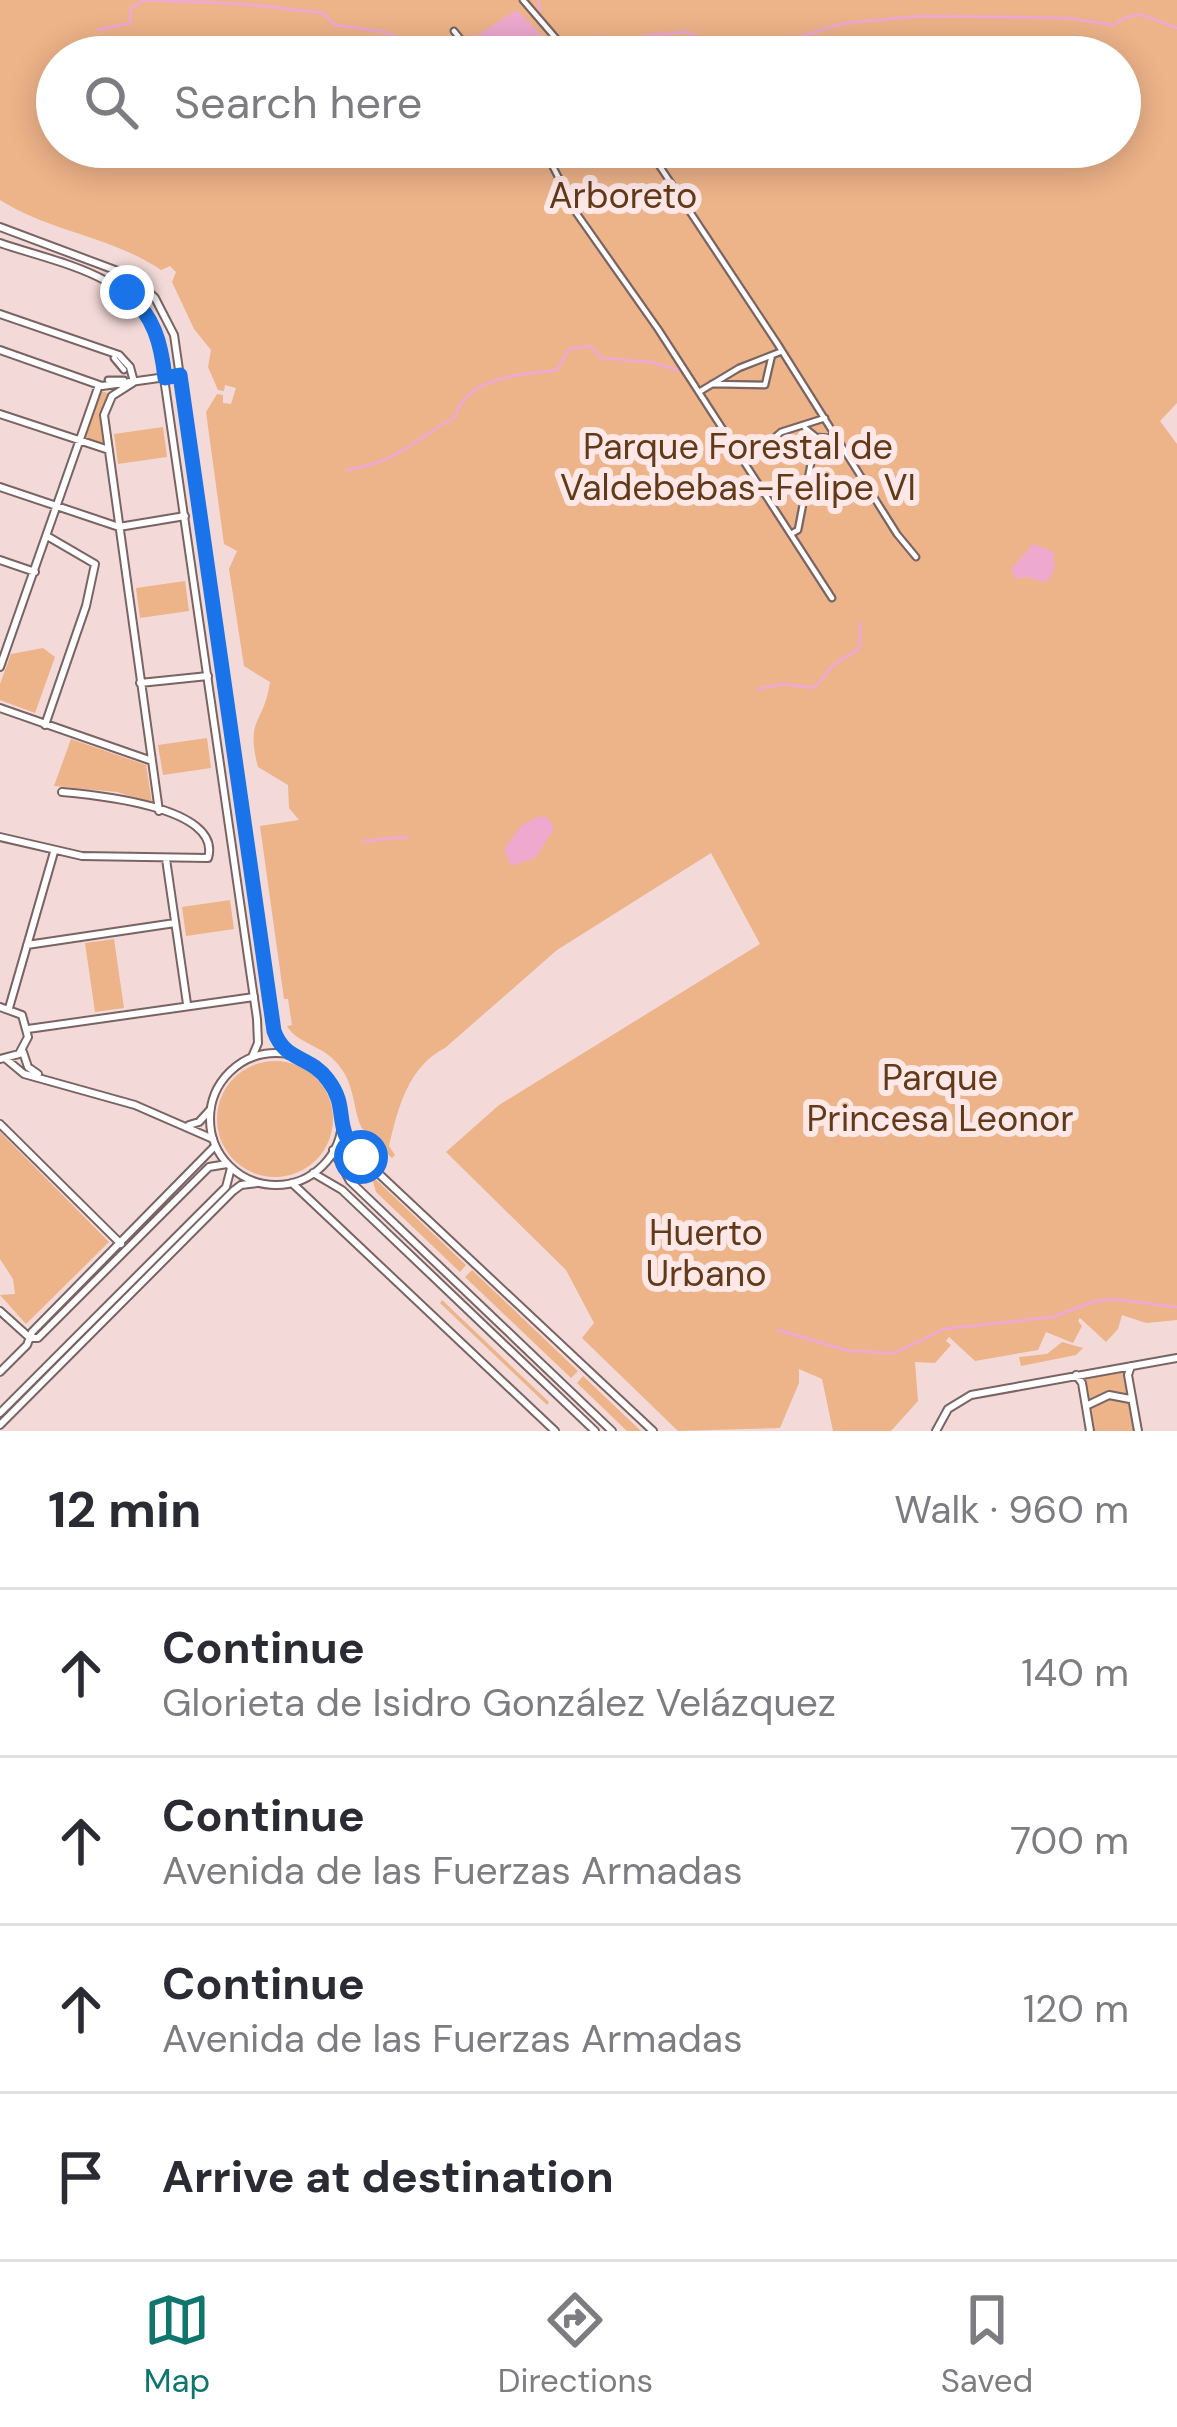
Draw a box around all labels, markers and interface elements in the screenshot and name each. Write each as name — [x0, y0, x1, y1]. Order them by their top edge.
search box — [36, 36, 1141, 168]
icon: search — [78, 69, 144, 135]
text: Search here — [174, 73, 422, 132]
park label: Arboreto — [549, 172, 697, 219]
route end — [100, 265, 154, 319]
park label: Parque Forestal de Valdebebas-Felipe VI — [560, 423, 916, 511]
park label: Parque Princesa Leonor — [806, 1054, 1074, 1142]
route start — [334, 1130, 388, 1184]
park label: Huerto Urbano — [645, 1209, 767, 1297]
text: 12 min — [48, 1476, 201, 1543]
text: Walk · 960 m — [894, 1484, 1129, 1535]
text: Continue — [162, 1618, 365, 1677]
icon: ahead — [48, 1640, 114, 1706]
text: 140 m — [1021, 1647, 1129, 1698]
text: Glorieta de Isidro González Velázquez — [162, 1677, 836, 1728]
text: Continue — [162, 1786, 365, 1845]
icon: ahead — [48, 1808, 114, 1874]
text: 700 m — [1010, 1815, 1129, 1866]
text: Avenida de las Fuerzas Armadas — [162, 1845, 743, 1896]
text: Continue — [162, 1954, 365, 2013]
icon: ahead — [48, 1976, 114, 2042]
text: 120 m — [1023, 1983, 1129, 2034]
text: Avenida de las Fuerzas Armadas — [162, 2013, 743, 2064]
icon: arrive — [48, 2144, 114, 2210]
text: Arrive at destination — [162, 2147, 614, 2206]
tab: Map — [144, 2287, 210, 2402]
tab: Directions — [498, 2287, 653, 2402]
tab: Saved — [941, 2287, 1033, 2402]

